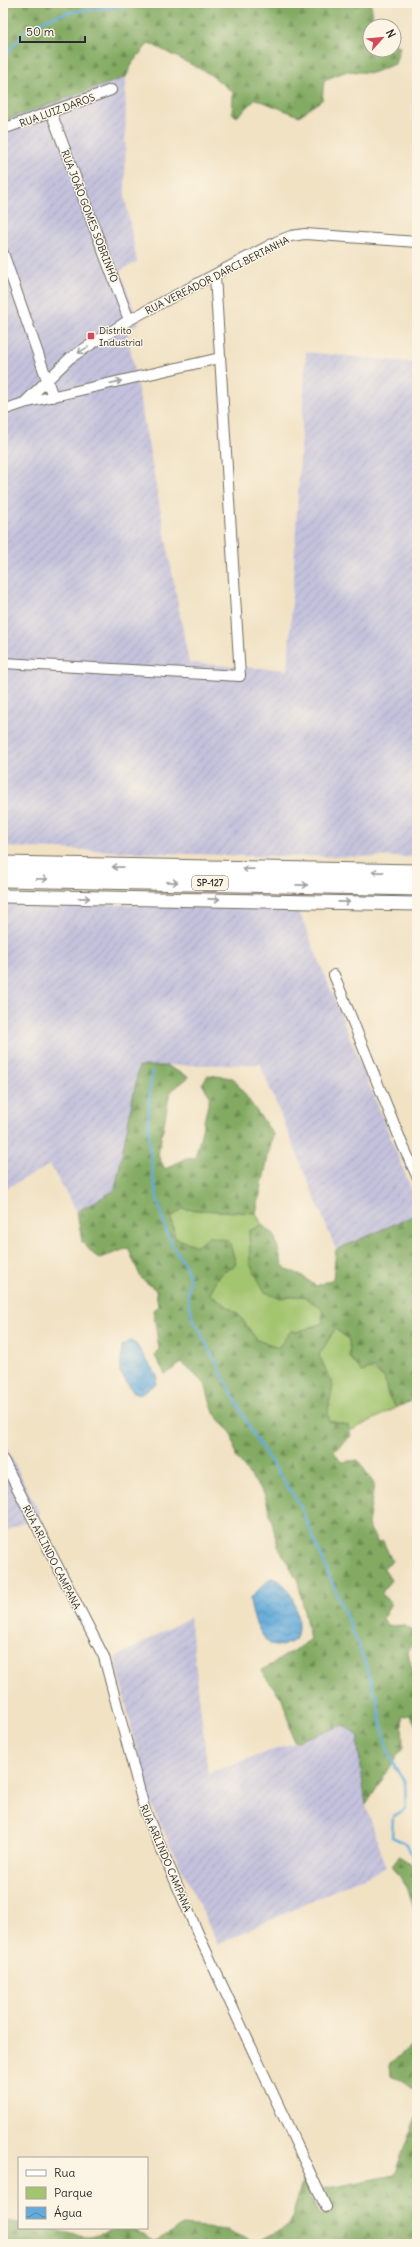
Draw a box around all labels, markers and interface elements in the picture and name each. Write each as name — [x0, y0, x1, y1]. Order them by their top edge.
scale bar — [20, 18, 85, 44]
north arrow — [362, 18, 402, 58]
text: 50 m — [26, 24, 55, 39]
text: N — [383, 27, 399, 40]
street label: RUA LUIZ DAROS — [18, 91, 97, 130]
street label: RUA JOÃO GOMES SOBRINHO — [58, 148, 121, 284]
street label: RUA VEREADOR DARCI BERTANHA — [143, 233, 292, 318]
place label: Distrito Industrial — [99, 324, 143, 349]
marker: Distrito Industrial — [86, 331, 96, 341]
one-way arrow — [77, 346, 89, 354]
one-way arrow — [109, 378, 122, 386]
one-way arrow — [112, 863, 125, 870]
one-way arrow — [242, 865, 255, 873]
one-way arrow — [372, 868, 385, 876]
one-way arrow — [35, 875, 48, 883]
road number: SP-127 — [192, 876, 228, 890]
one-way arrow — [165, 878, 178, 886]
one-way arrow — [295, 881, 308, 889]
one-way arrow — [77, 894, 90, 901]
one-way arrow — [207, 896, 220, 903]
one-way arrow — [337, 898, 350, 906]
street label: RUA ARLINDO CAMPANA — [20, 1503, 84, 1612]
street label: RUA ARLINDO CAMPANA — [137, 1803, 194, 1914]
legend — [18, 2157, 148, 2229]
text: Rua — [54, 2165, 76, 2180]
text: Parque — [54, 2185, 93, 2200]
text: Água — [54, 2205, 82, 2220]

